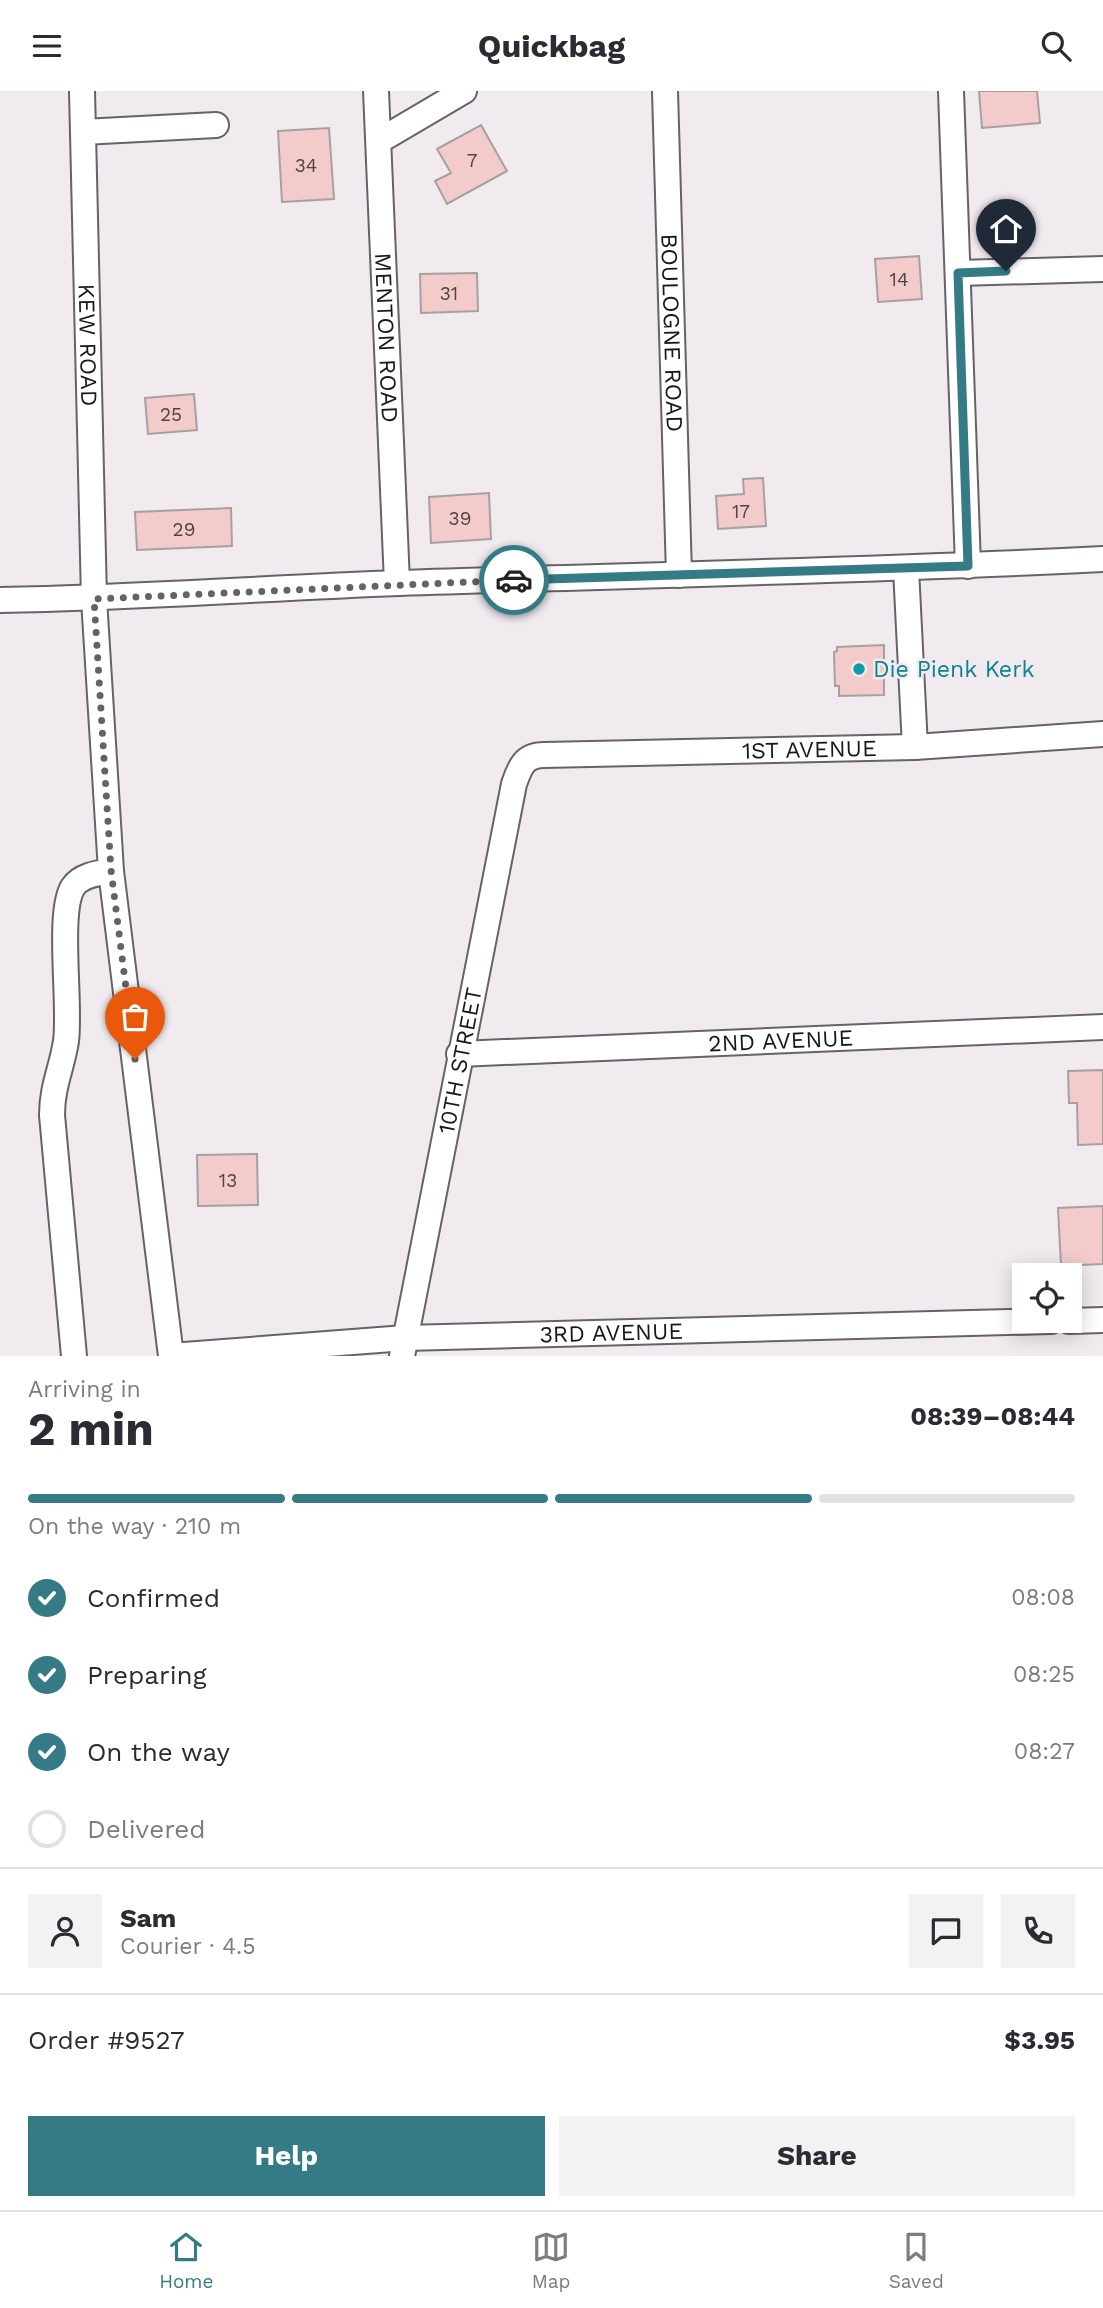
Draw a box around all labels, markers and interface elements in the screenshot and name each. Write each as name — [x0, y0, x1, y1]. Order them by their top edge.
icon: menu — [28, 27, 66, 65]
text: Quickbag — [478, 27, 625, 65]
icon: search — [1037, 27, 1075, 65]
house number: 7 — [467, 149, 477, 172]
house number: 34 — [295, 154, 317, 177]
pin — [976, 199, 1036, 271]
icon: home — [987, 210, 1025, 248]
street label: BOULOGNE ROAD — [655, 233, 688, 433]
street label: MENTON ROAD — [369, 252, 403, 423]
house number: 14 — [889, 268, 909, 291]
house number: 31 — [440, 282, 458, 305]
street label: KEW ROAD — [73, 283, 102, 407]
house number: 25 — [160, 403, 182, 426]
house number: 17 — [732, 500, 750, 523]
house number: 39 — [449, 507, 471, 530]
house number: 29 — [173, 518, 195, 541]
courier — [479, 545, 549, 615]
icon: car — [495, 561, 533, 599]
place label: Die Pienk Kerk — [873, 656, 1035, 683]
marker: Die Pienk Kerk — [851, 661, 867, 677]
street label: 1ST AVENUE — [742, 735, 877, 765]
street label: 10TH STREET — [433, 985, 488, 1136]
pin — [105, 987, 165, 1059]
icon: bag — [116, 998, 154, 1036]
street label: 2ND AVENUE — [708, 1024, 854, 1058]
house number: 13 — [219, 1169, 237, 1192]
map controls — [1012, 1263, 1082, 1333]
button: locate — [1012, 1263, 1082, 1333]
street label: 3RD AVENUE — [539, 1318, 683, 1348]
text: Arriving in — [28, 1376, 141, 1403]
text: 08:39–08:44 — [910, 1401, 1075, 1431]
text: 2 min — [28, 1402, 154, 1456]
text: On the way · 210 m — [28, 1513, 241, 1540]
icon: check — [28, 1579, 66, 1617]
text: Confirmed — [87, 1583, 220, 1613]
text: 08:08 — [1011, 1584, 1075, 1611]
icon: check — [28, 1656, 66, 1694]
text: Preparing — [87, 1660, 207, 1690]
text: 08:25 — [1013, 1661, 1075, 1688]
icon: check — [28, 1733, 66, 1771]
text: On the way — [87, 1737, 230, 1767]
text: 08:27 — [1014, 1738, 1075, 1765]
text: Delivered — [87, 1814, 206, 1844]
button: person — [28, 1894, 102, 1968]
button: chat — [909, 1894, 983, 1968]
button: phone — [1001, 1894, 1075, 1968]
text: Sam — [120, 1903, 176, 1933]
text: Courier · 4.5 — [120, 1933, 256, 1960]
text: Order #9527 — [28, 2025, 185, 2055]
text: $3.95 — [1004, 2025, 1075, 2055]
button: Help — [28, 2116, 545, 2196]
button: Share — [559, 2116, 1075, 2196]
tab: Home — [159, 2228, 213, 2293]
tab: Map — [532, 2228, 570, 2293]
tab: Saved — [889, 2228, 944, 2293]

